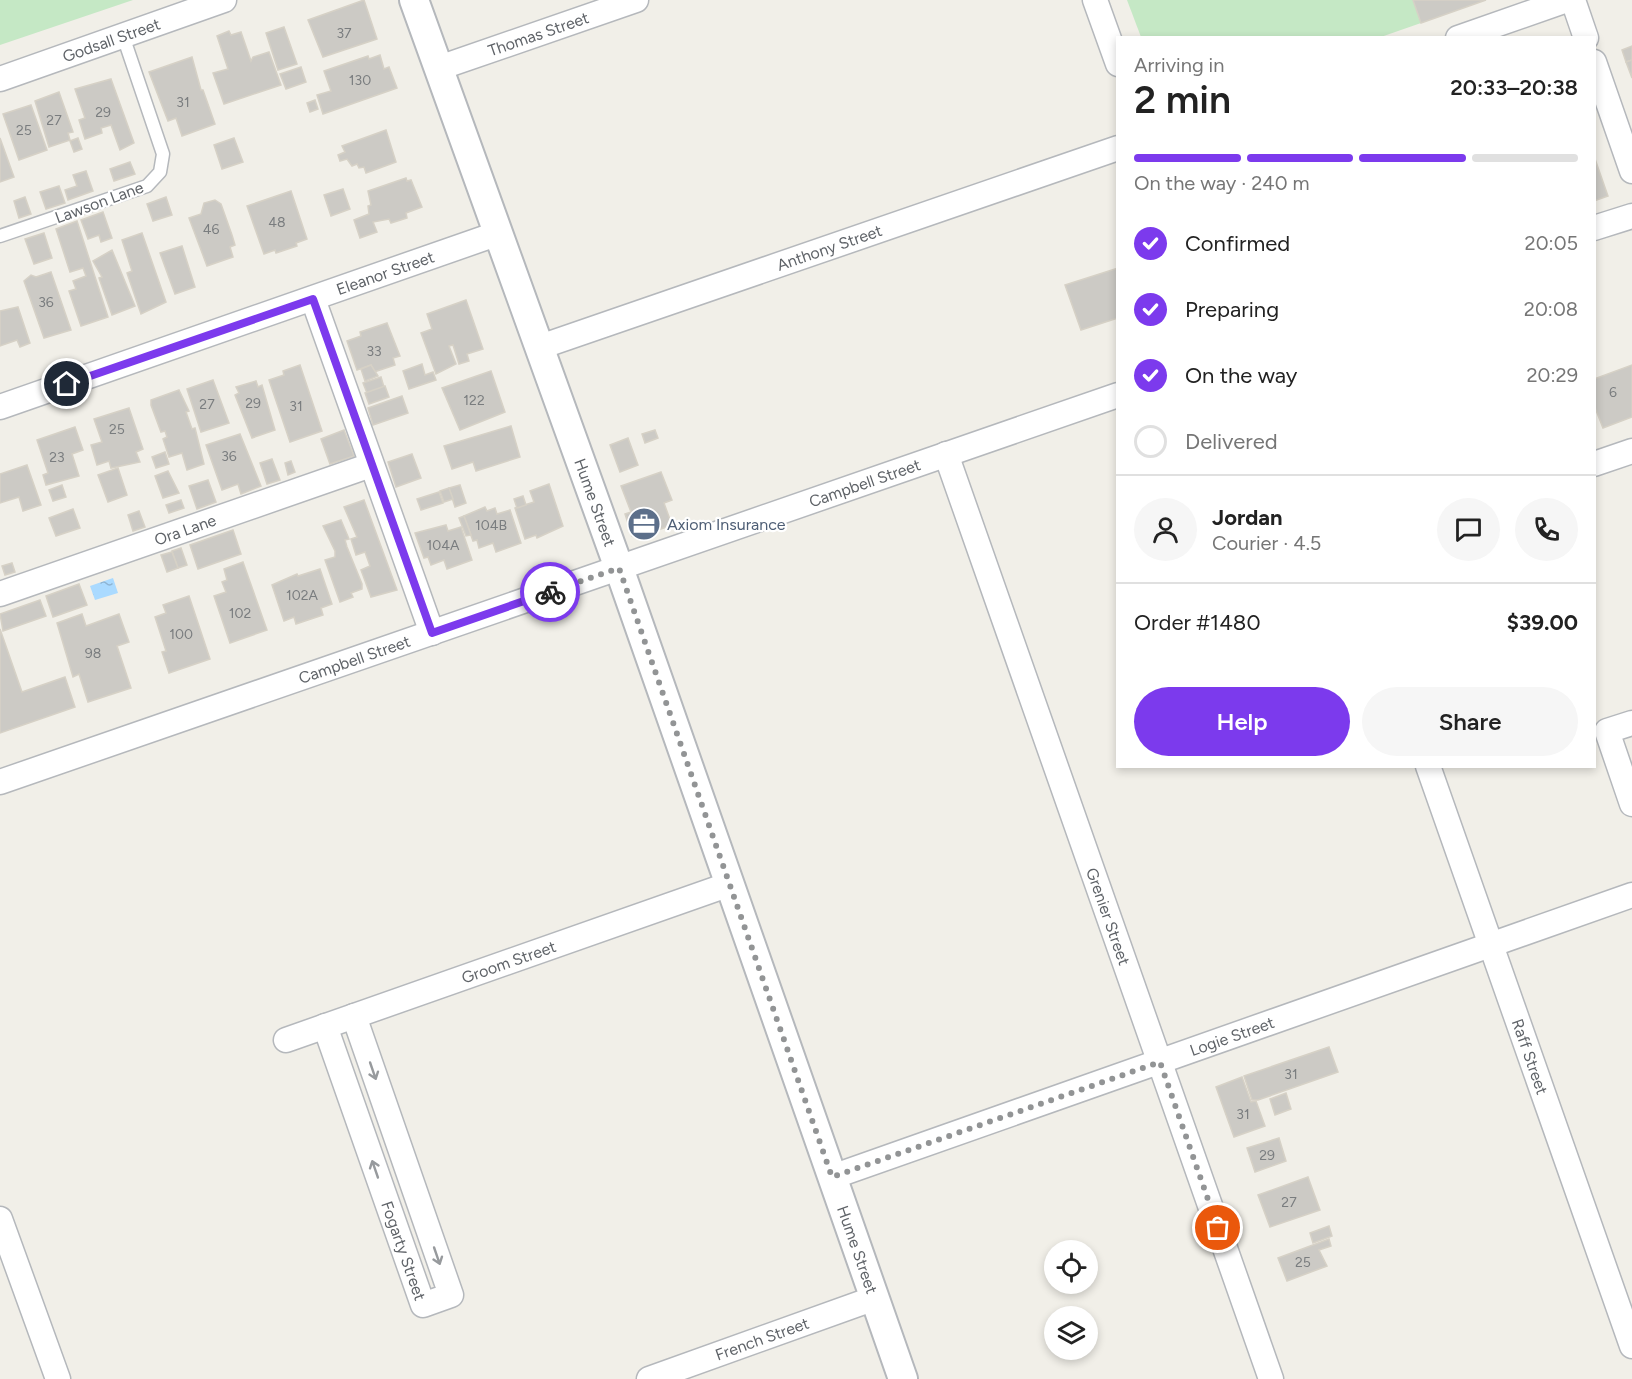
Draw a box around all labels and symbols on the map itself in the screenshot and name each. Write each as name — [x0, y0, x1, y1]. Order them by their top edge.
street label: Thomas Street — [486, 8, 591, 60]
street label: Godsall Street — [60, 14, 163, 66]
house number: 37 — [336, 25, 352, 42]
house number: 130 — [349, 72, 371, 89]
house number: 31 — [176, 94, 190, 111]
house number: 29 — [95, 104, 111, 121]
house number: 27 — [46, 112, 62, 129]
house number: 25 — [16, 122, 32, 139]
street label: Lawson Lane — [52, 178, 146, 227]
house number: 48 — [268, 214, 286, 231]
house number: 46 — [203, 221, 219, 238]
street label: Anthony Street — [774, 221, 885, 275]
street label: Eleanor Street — [334, 247, 437, 299]
house number: 36 — [38, 294, 54, 311]
house number: 33 — [366, 343, 382, 360]
pin — [41, 358, 92, 409]
house number: 6 — [1609, 384, 1617, 401]
house number: 122 — [463, 392, 485, 409]
house number: 29 — [245, 395, 261, 412]
house number: 27 — [199, 396, 215, 413]
house number: 31 — [289, 398, 303, 415]
house number: 25 — [109, 421, 125, 438]
house number: 36 — [221, 448, 237, 465]
house number: 23 — [49, 449, 65, 466]
street label: Campbell Street — [807, 455, 923, 511]
street label: Hume Street — [570, 456, 619, 549]
office icon: Axiom Insurance — [626, 506, 662, 542]
street label: Ora Lane — [152, 511, 219, 550]
place label: Axiom Insurance — [667, 515, 786, 534]
house number: 104B — [475, 517, 507, 534]
house number: 104A — [427, 537, 460, 554]
courier — [520, 562, 580, 622]
house number: 102A — [286, 587, 319, 604]
house number: 102 — [229, 605, 251, 622]
house number: 100 — [169, 626, 193, 643]
street label: Campbell Street — [296, 632, 413, 688]
house number: 98 — [85, 645, 101, 662]
street label: Grenier Street — [1082, 865, 1134, 968]
street label: Groom Street — [459, 937, 558, 988]
street label: Logie Street — [1187, 1013, 1277, 1060]
street label: Raff Street — [1508, 1016, 1552, 1097]
one-way arrow — [368, 1061, 379, 1080]
house number: 31 — [1284, 1066, 1298, 1083]
house number: 31 — [1236, 1106, 1250, 1123]
house number: 29 — [1259, 1147, 1275, 1164]
one-way arrow — [369, 1160, 380, 1179]
house number: 27 — [1281, 1194, 1297, 1211]
street label: Fogarty Street — [377, 1198, 430, 1303]
pin — [1192, 1202, 1243, 1253]
street label: Hume Street — [833, 1203, 881, 1296]
one-way arrow — [433, 1246, 444, 1264]
house number: 25 — [1295, 1254, 1311, 1271]
street label: French Street — [713, 1313, 811, 1364]

